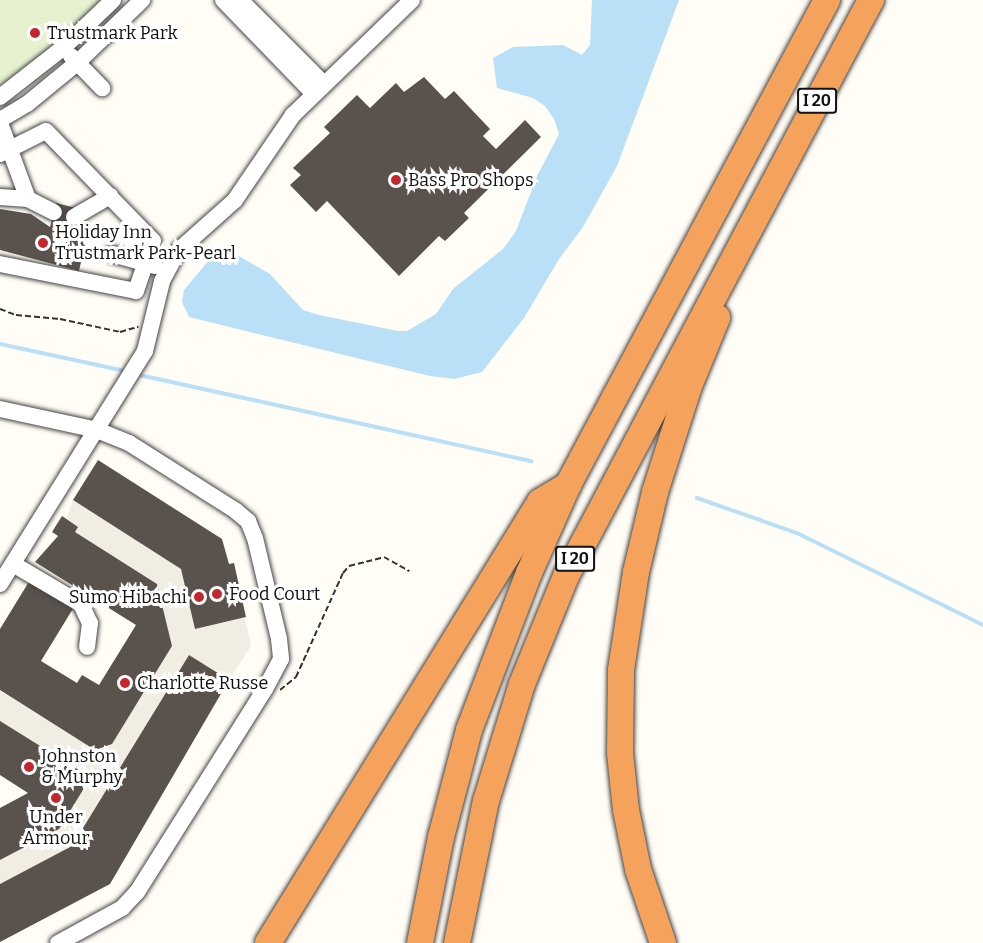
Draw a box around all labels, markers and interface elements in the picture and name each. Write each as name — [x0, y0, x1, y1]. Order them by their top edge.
place label: Trustmark Park — [47, 22, 178, 44]
marker: Trustmark Park — [28, 26, 42, 40]
road number: I 20 — [796, 88, 838, 114]
place label: Bass Pro Shops — [408, 169, 534, 191]
marker: Bass Pro Shops — [389, 173, 403, 187]
place label: Holiday Inn Trustmark Park-Pearl — [55, 222, 236, 264]
marker: Holiday Inn Trustmark Park-Pearl — [36, 236, 50, 250]
road number: I 20 — [554, 546, 596, 572]
place label: Food Court — [229, 583, 320, 605]
place label: Sumo Hibachi — [69, 586, 187, 608]
marker: Food Court — [210, 587, 224, 601]
marker: Sumo Hibachi — [192, 590, 206, 604]
place label: Charlotte Russe — [137, 672, 268, 694]
marker: Charlotte Russe — [118, 676, 132, 690]
place label: Johnston & Murphy — [41, 746, 123, 789]
marker: Johnston & Murphy — [22, 760, 36, 774]
marker: Under Armour — [49, 791, 63, 805]
place label: Under Armour — [23, 807, 89, 850]

